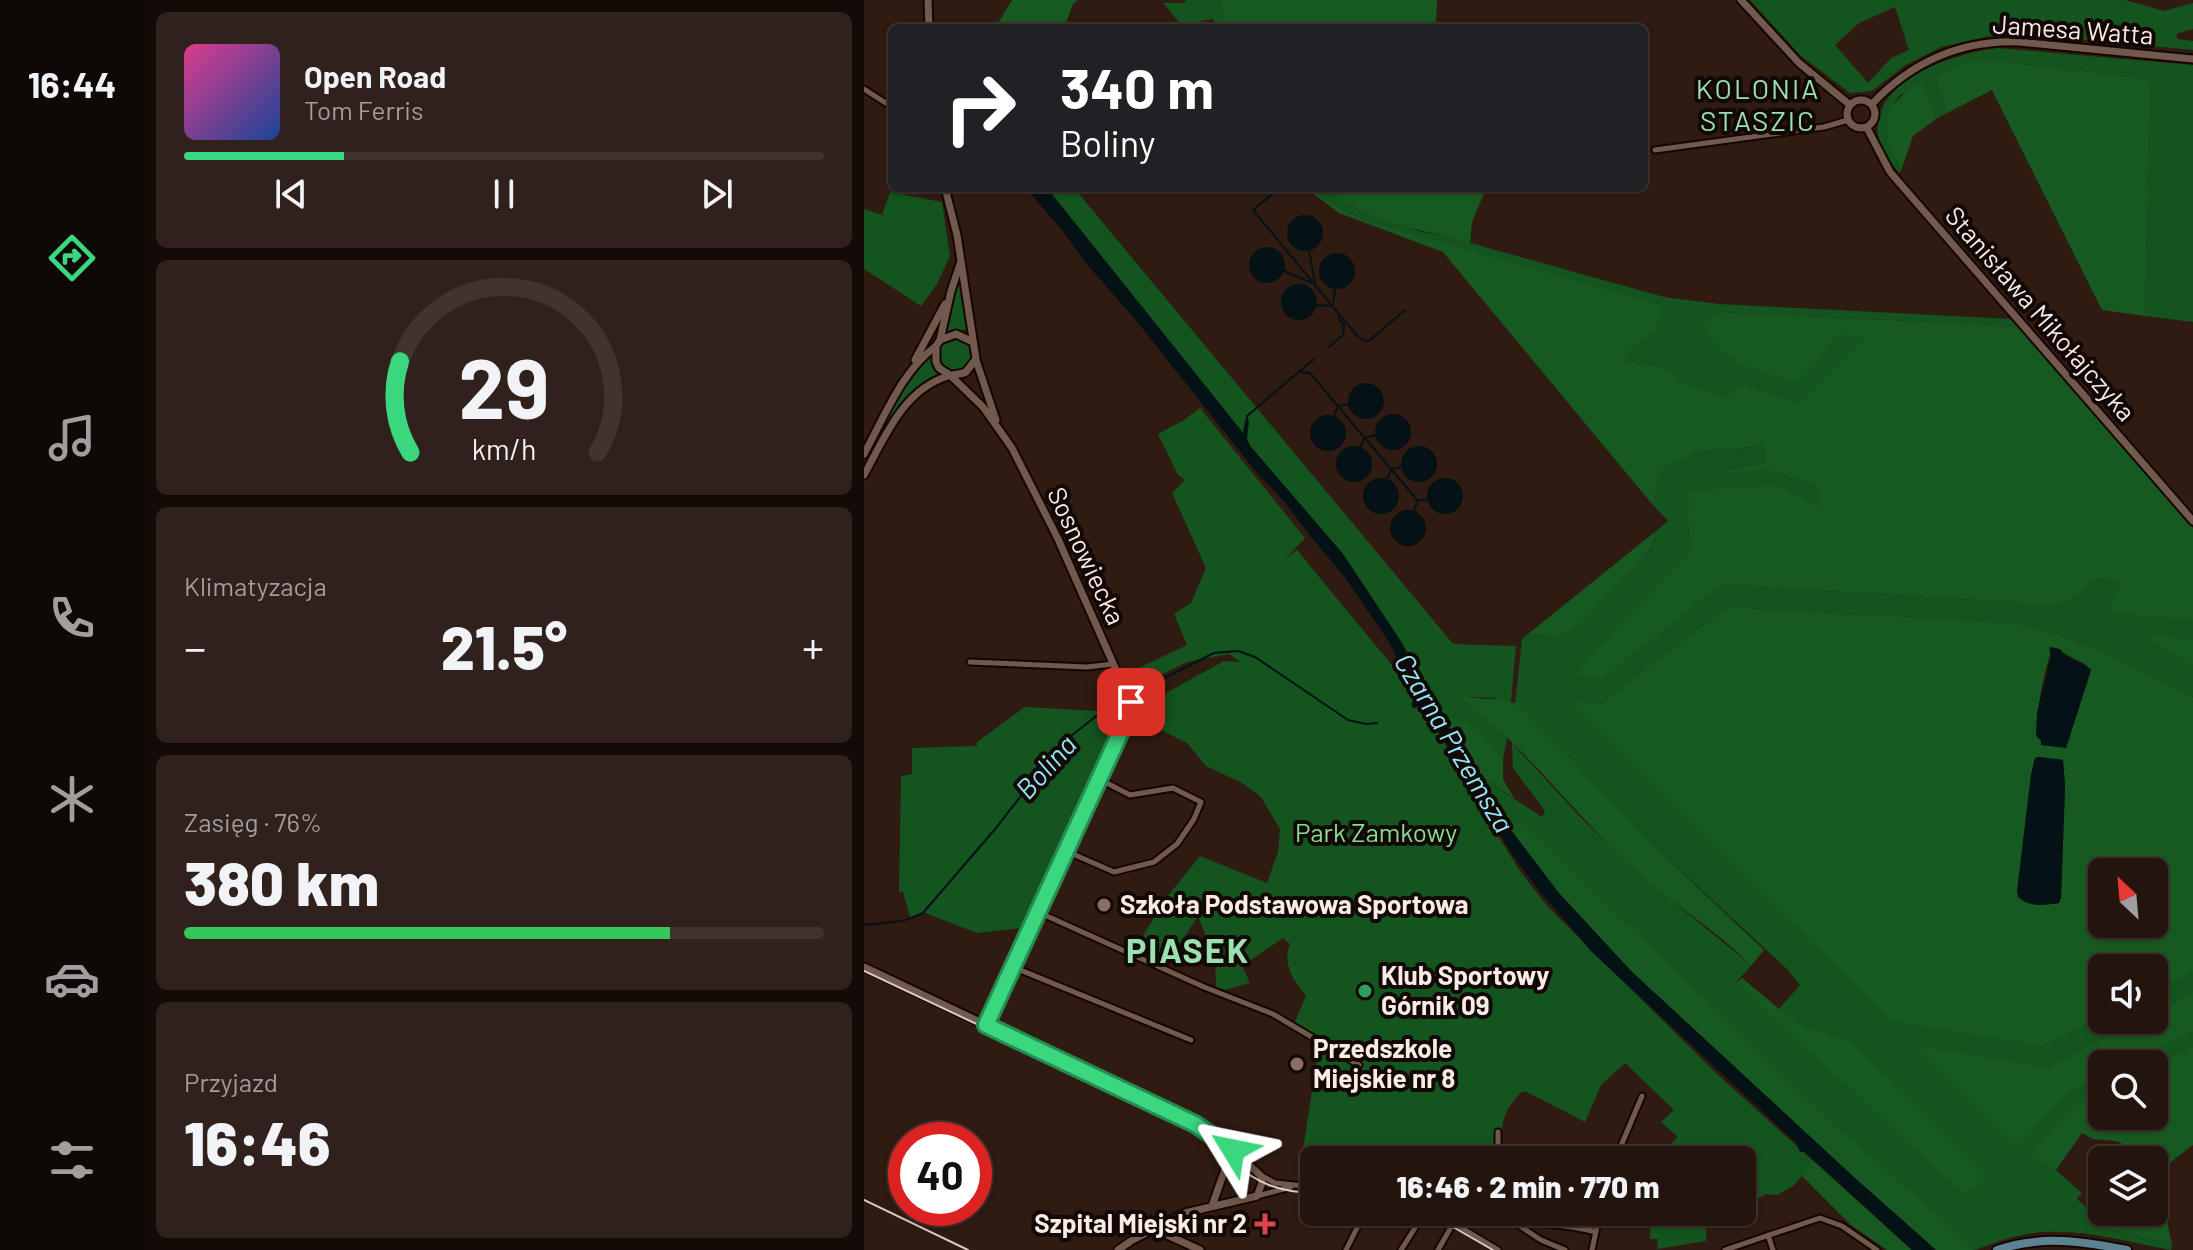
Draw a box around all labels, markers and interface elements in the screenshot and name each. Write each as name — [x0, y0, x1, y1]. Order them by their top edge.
street label: Jamesa Watta — [1992, 7, 2155, 50]
text: 340 m — [1060, 53, 1214, 120]
icon: right — [928, 56, 1032, 160]
text: Open Road — [304, 58, 446, 94]
text: 16:44 — [28, 62, 116, 105]
district label: KOLONIA STASZIC — [1696, 71, 1820, 137]
text: Tom Ferris — [304, 94, 424, 125]
text: Boliny — [1060, 121, 1155, 164]
icon: previous — [269, 172, 313, 216]
icon: pause — [482, 172, 526, 216]
icon: next — [695, 172, 739, 216]
street label: Stanisława Mikołajczyka — [1940, 200, 2143, 426]
icon: directions — [44, 230, 100, 286]
text: 29 — [459, 336, 549, 436]
icon: music — [44, 410, 100, 466]
text: km/h — [472, 432, 536, 467]
street label: Sosnowiecka — [1042, 482, 1133, 629]
text: Klimatyzacja — [184, 570, 327, 601]
icon: phone — [44, 590, 100, 646]
text: 21.5° — [441, 610, 567, 682]
text: − — [184, 620, 206, 673]
text: + — [802, 620, 824, 673]
water label: Czarna Przemsza — [1388, 647, 1522, 838]
pin — [1097, 668, 1165, 736]
icon: arrive — [1109, 680, 1153, 724]
water label: Bolina — [1008, 727, 1083, 805]
icon: climate — [44, 771, 100, 827]
text: Zasięg · 76% — [184, 806, 322, 837]
park label: Park Zamkowy — [1295, 816, 1457, 847]
text: 380 km — [184, 846, 379, 918]
north arrow — [2088, 858, 2168, 938]
map controls — [2088, 858, 2168, 1226]
place label: Szkoła Podstawowa Sportowa — [1120, 888, 1468, 919]
marker: Szkoła Podstawowa Sportowa — [1095, 896, 1113, 914]
district label: PIASEK — [1126, 929, 1250, 970]
icon: car — [44, 951, 100, 1007]
button: sound — [2088, 954, 2168, 1034]
place label: Klub Sportowy Górnik 09 — [1381, 959, 1549, 1020]
marker: Klub Sportowy Górnik 09 — [1356, 982, 1374, 1000]
place label: Przedszkole Miejskie nr 8 — [1313, 1032, 1455, 1093]
button: search — [2088, 1050, 2168, 1130]
marker: Przedszkole Miejskie nr 8 — [1288, 1055, 1306, 1073]
text: Przyjazd — [184, 1066, 278, 1097]
text: 16:46 — [184, 1106, 331, 1178]
position arrow — [1191, 1108, 1275, 1192]
speed limit sign: 40 — [888, 1122, 992, 1226]
icon: filters — [44, 1132, 100, 1188]
button: layers — [2088, 1146, 2168, 1226]
text: 16:46 · 2 min · 770 m — [1397, 1168, 1659, 1204]
place label: Szpital Miejski nr 2 — [1034, 1207, 1247, 1238]
marker: Szpital Miejski nr 2 — [1254, 1213, 1276, 1235]

